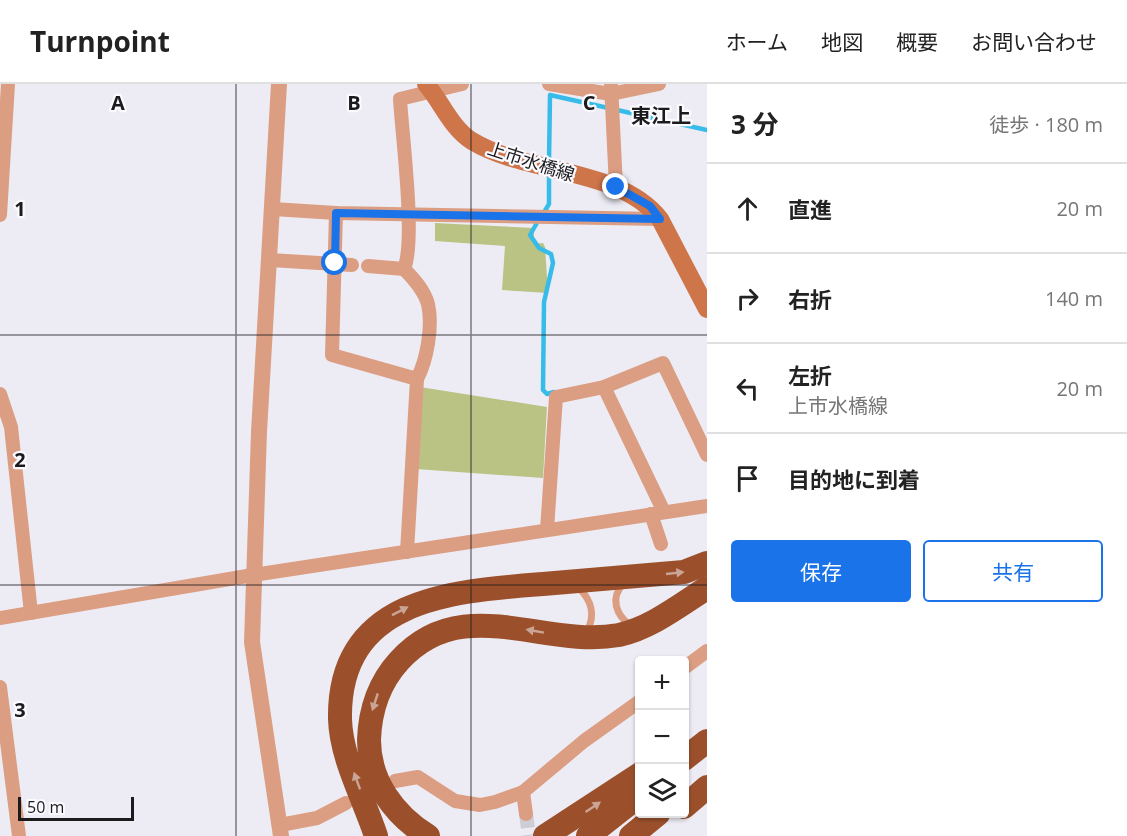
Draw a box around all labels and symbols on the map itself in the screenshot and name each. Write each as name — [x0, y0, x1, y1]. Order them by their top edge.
text: A — [111, 89, 125, 116]
text: B — [347, 89, 361, 116]
text: C — [583, 89, 596, 116]
district label: 東江上 — [631, 102, 691, 129]
street label: 上市水橋線 — [485, 136, 578, 186]
route end — [602, 173, 628, 199]
text: 1 — [14, 195, 26, 222]
route start — [321, 249, 347, 275]
text: 2 — [14, 446, 26, 473]
one-way arrow — [666, 568, 685, 577]
one-way arrow — [392, 606, 409, 616]
one-way arrow — [526, 626, 545, 635]
one-way arrow — [370, 693, 380, 711]
text: 3 — [14, 696, 26, 723]
one-way arrow — [352, 772, 362, 790]
scale bar — [18, 794, 134, 822]
one-way arrow — [585, 801, 601, 812]

